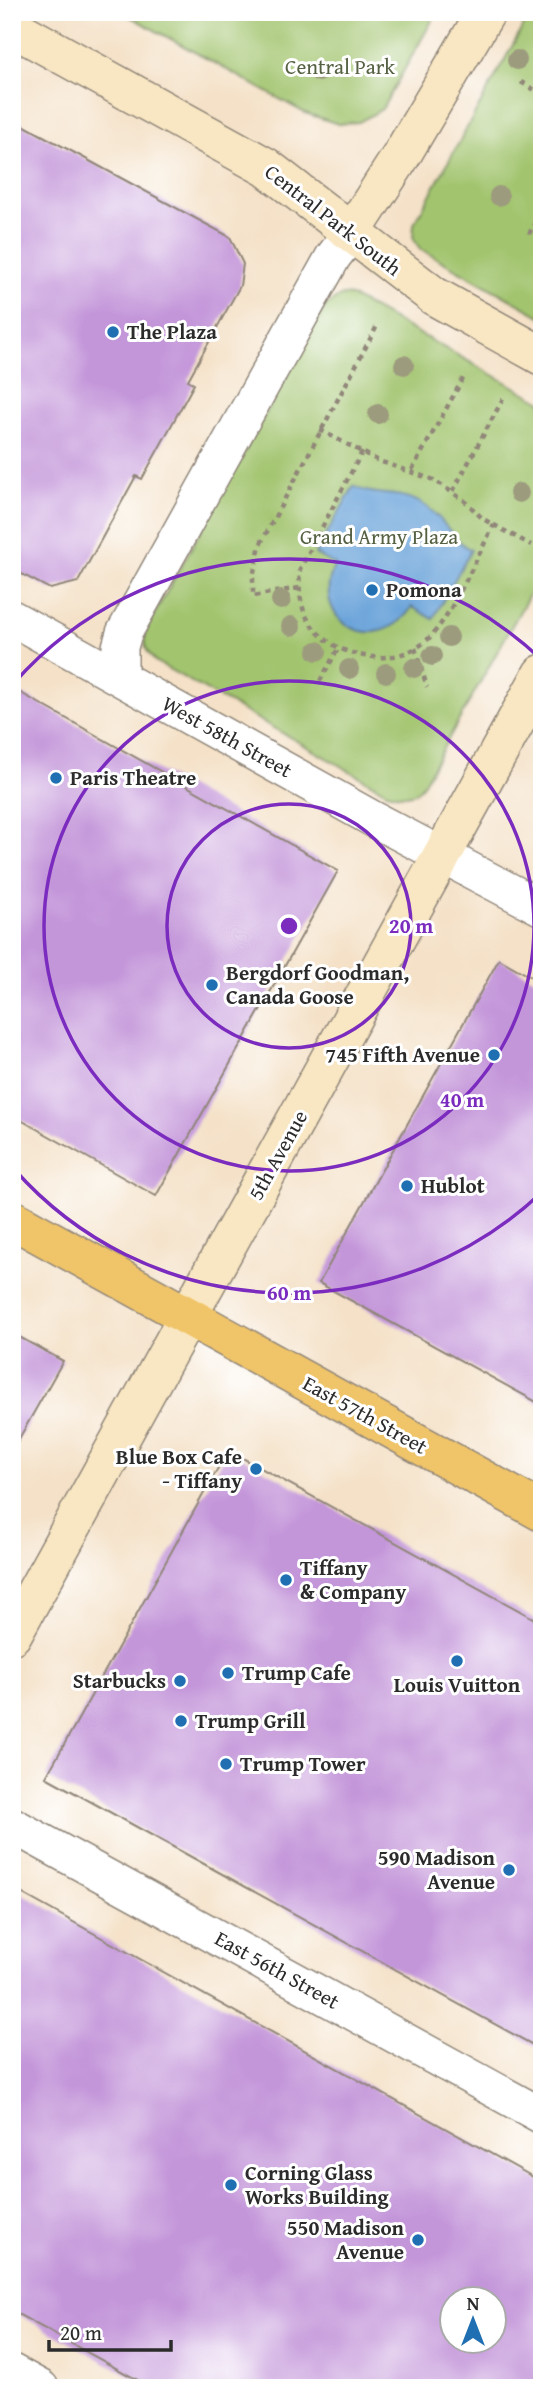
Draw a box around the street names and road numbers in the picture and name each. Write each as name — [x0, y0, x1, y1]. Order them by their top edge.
street label: Central Park South — [258, 156, 408, 283]
street label: West 58th Street — [157, 688, 298, 785]
street label: 5th Avenue — [240, 1104, 315, 1205]
street label: East 57th Street — [297, 1368, 434, 1462]
street label: East 56th Street — [209, 1923, 346, 2017]

